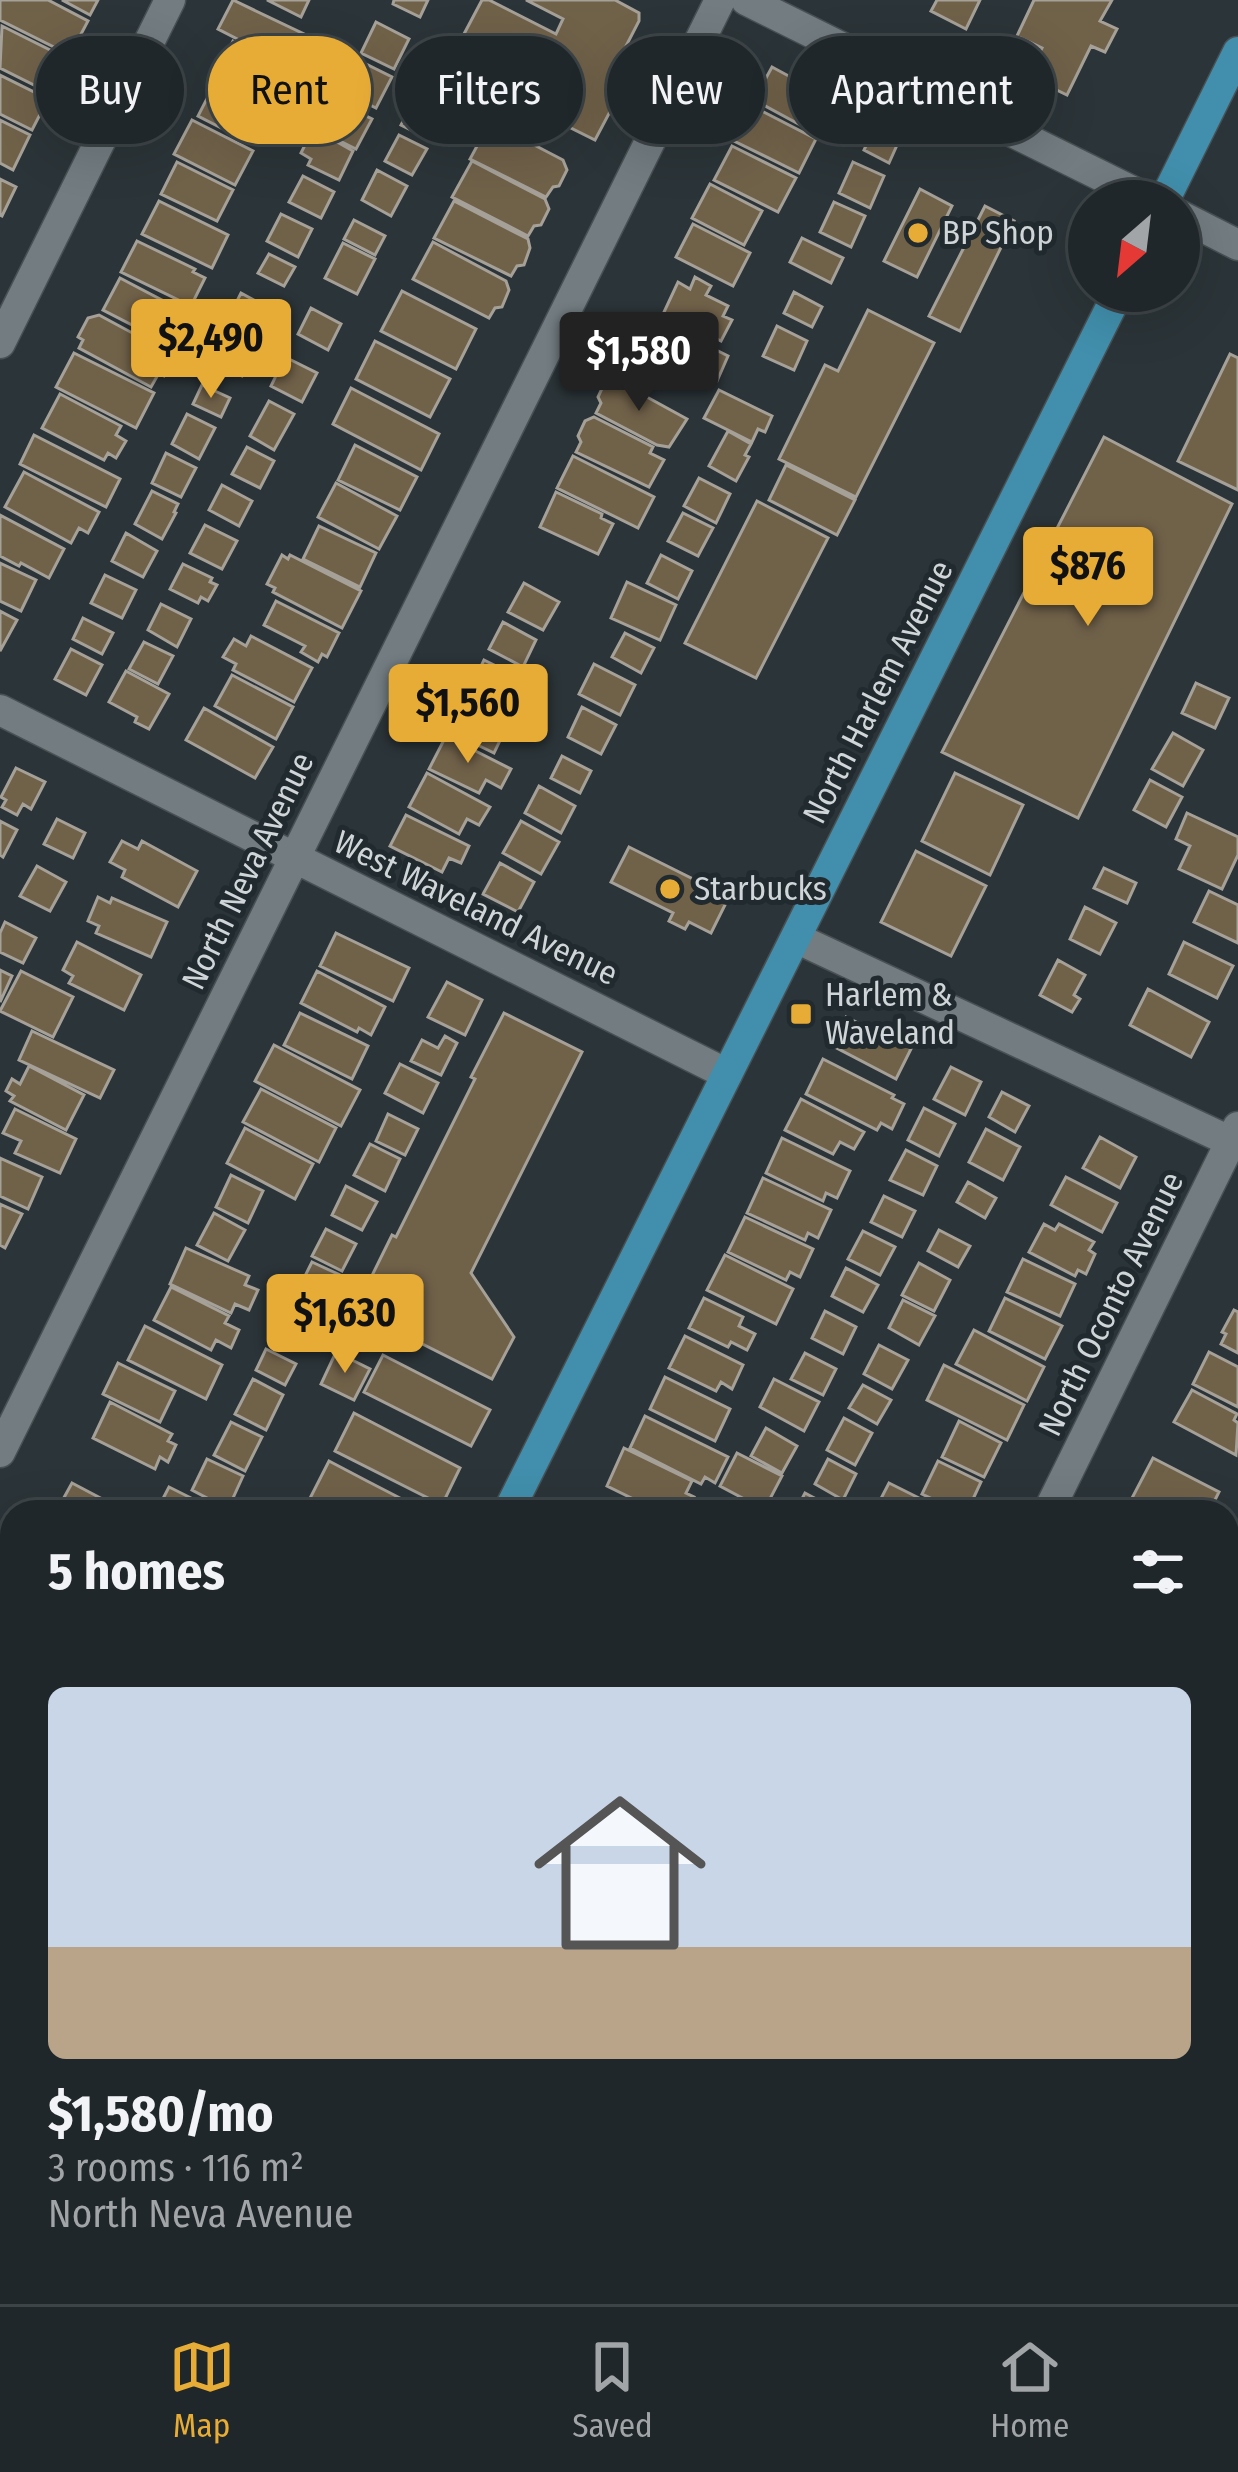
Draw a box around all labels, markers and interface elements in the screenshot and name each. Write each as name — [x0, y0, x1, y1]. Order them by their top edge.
chip: Buy — [36, 36, 184, 144]
chip: Rent — [208, 36, 371, 144]
chip: Filters — [395, 36, 583, 144]
chip: New — [607, 36, 765, 144]
chip: Apartment — [789, 36, 1055, 144]
north arrow — [1068, 180, 1200, 312]
map controls — [1068, 180, 1200, 312]
place label: BP Shop — [942, 213, 1054, 253]
marker: BP Shop — [905, 220, 931, 246]
pin: $2,490 — [113, 299, 309, 401]
pin: $1,580 — [541, 312, 737, 414]
text: $2,490 — [158, 315, 264, 361]
text: $1,580 — [587, 328, 691, 374]
pin: $876 — [1017, 527, 1159, 629]
text: $876 — [1050, 543, 1126, 589]
street label: North Harlem Avenue — [794, 554, 962, 830]
pin: $1,560 — [370, 664, 566, 766]
text: $1,560 — [416, 680, 520, 726]
street label: North Neva Avenue — [173, 746, 323, 996]
street label: West Waveland Avenue — [328, 822, 624, 994]
place label: Starbucks — [694, 869, 827, 909]
marker: Starbucks — [657, 876, 683, 902]
place label: Harlem & Waveland — [825, 975, 955, 1053]
marker: Harlem & Waveland — [788, 1001, 814, 1027]
street label: North Oconto Avenue — [1030, 1166, 1192, 1442]
pin: $1,630 — [247, 1274, 443, 1376]
text: $1,630 — [294, 1290, 396, 1336]
icon: filters — [1125, 1539, 1191, 1605]
text: 5 homes — [48, 1541, 225, 1603]
icon: home — [512, 1765, 728, 1981]
text: $1,580/mo — [48, 2083, 273, 2145]
text: 3 rooms · 116 m² — [48, 2145, 304, 2191]
text: North Neva Avenue — [48, 2191, 353, 2237]
tab: Map — [169, 2334, 235, 2446]
tab: Saved — [572, 2334, 653, 2446]
tab: Home — [990, 2334, 1069, 2446]

